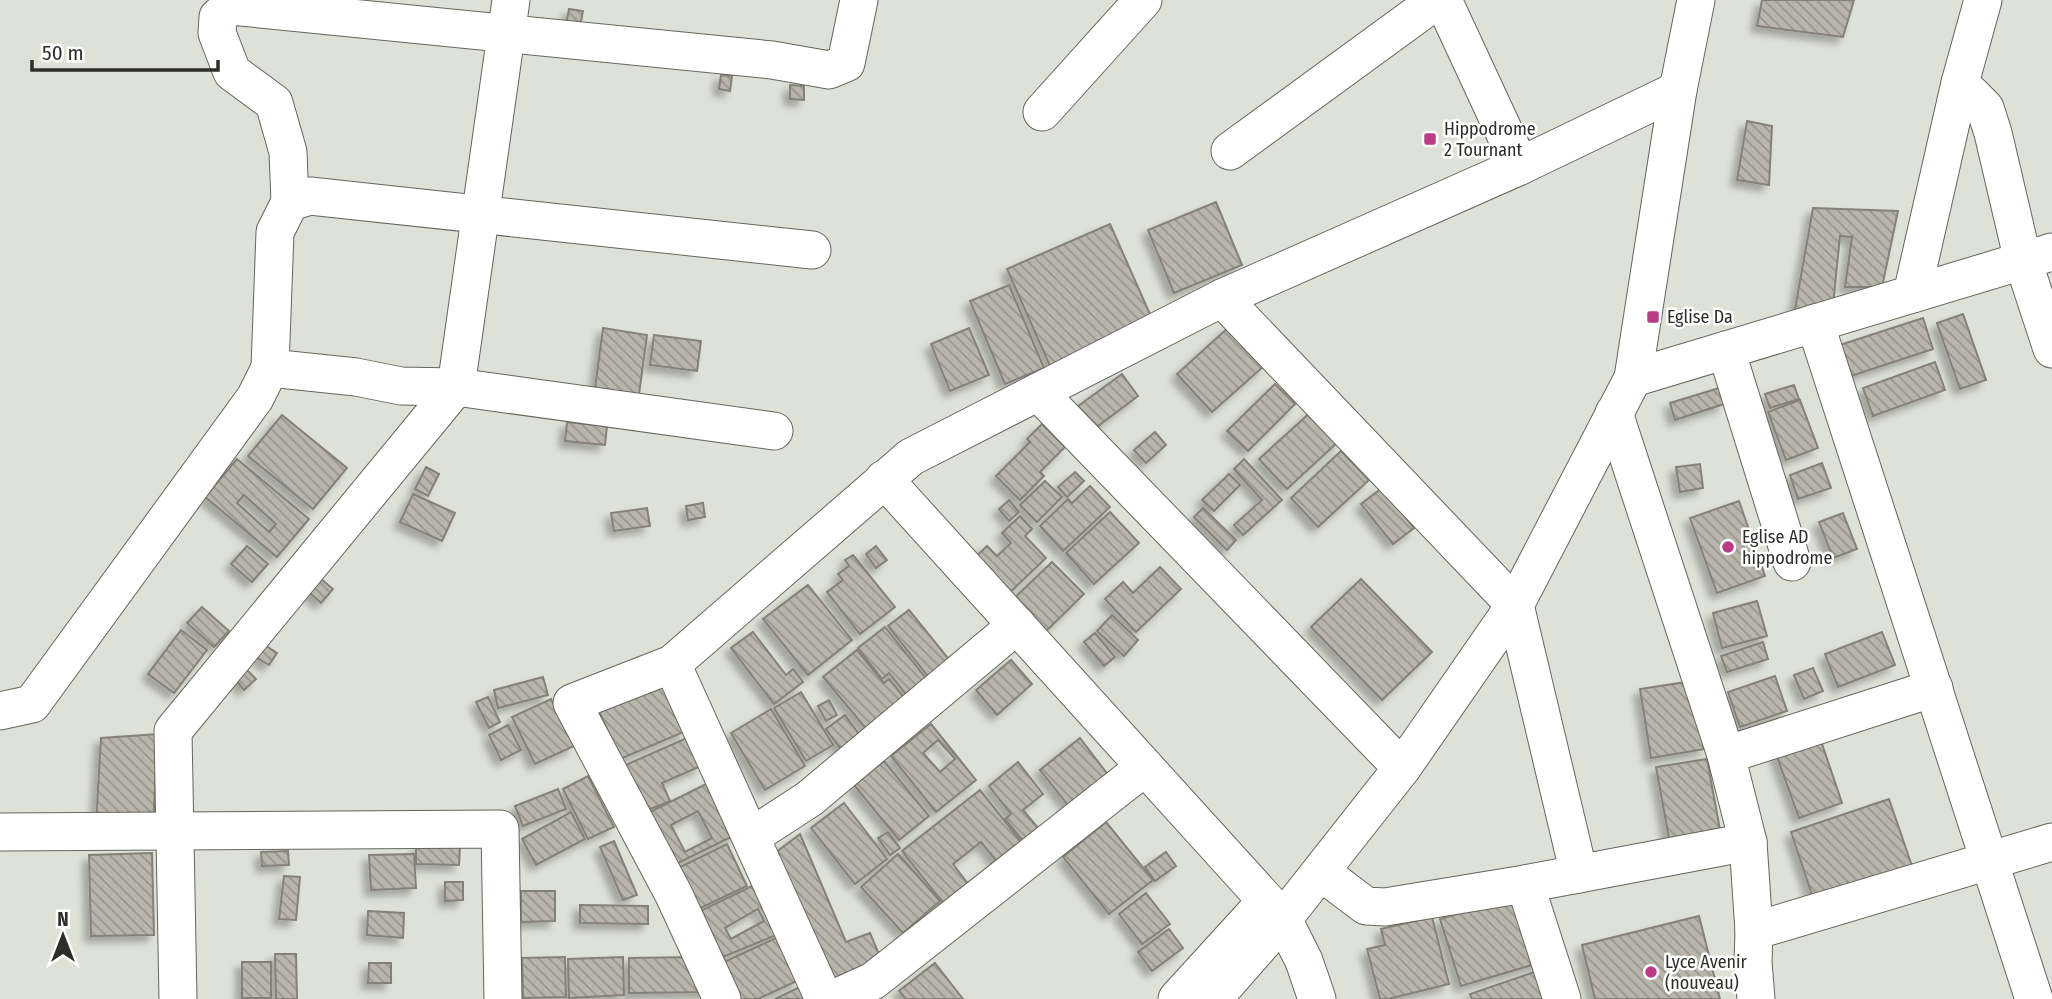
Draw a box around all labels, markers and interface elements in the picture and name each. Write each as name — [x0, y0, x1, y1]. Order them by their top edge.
scale bar — [32, 28, 217, 72]
text: 50 m — [42, 40, 84, 66]
place label: Hippodrome 2 Tournant — [1444, 118, 1536, 161]
marker: Hippodrome 2 Tournant — [1422, 131, 1438, 147]
place label: Eglise Da — [1667, 306, 1733, 328]
marker: Eglise Da — [1645, 309, 1661, 325]
place label: Eglise AD hippodrome — [1742, 526, 1832, 569]
marker: Eglise AD hippodrome — [1720, 539, 1736, 555]
north arrow — [28, 901, 98, 971]
text: N — [57, 908, 69, 931]
place label: Lyce Avenir (nouveau) — [1665, 951, 1748, 994]
marker: Lyce Avenir (nouveau) — [1643, 964, 1659, 980]

